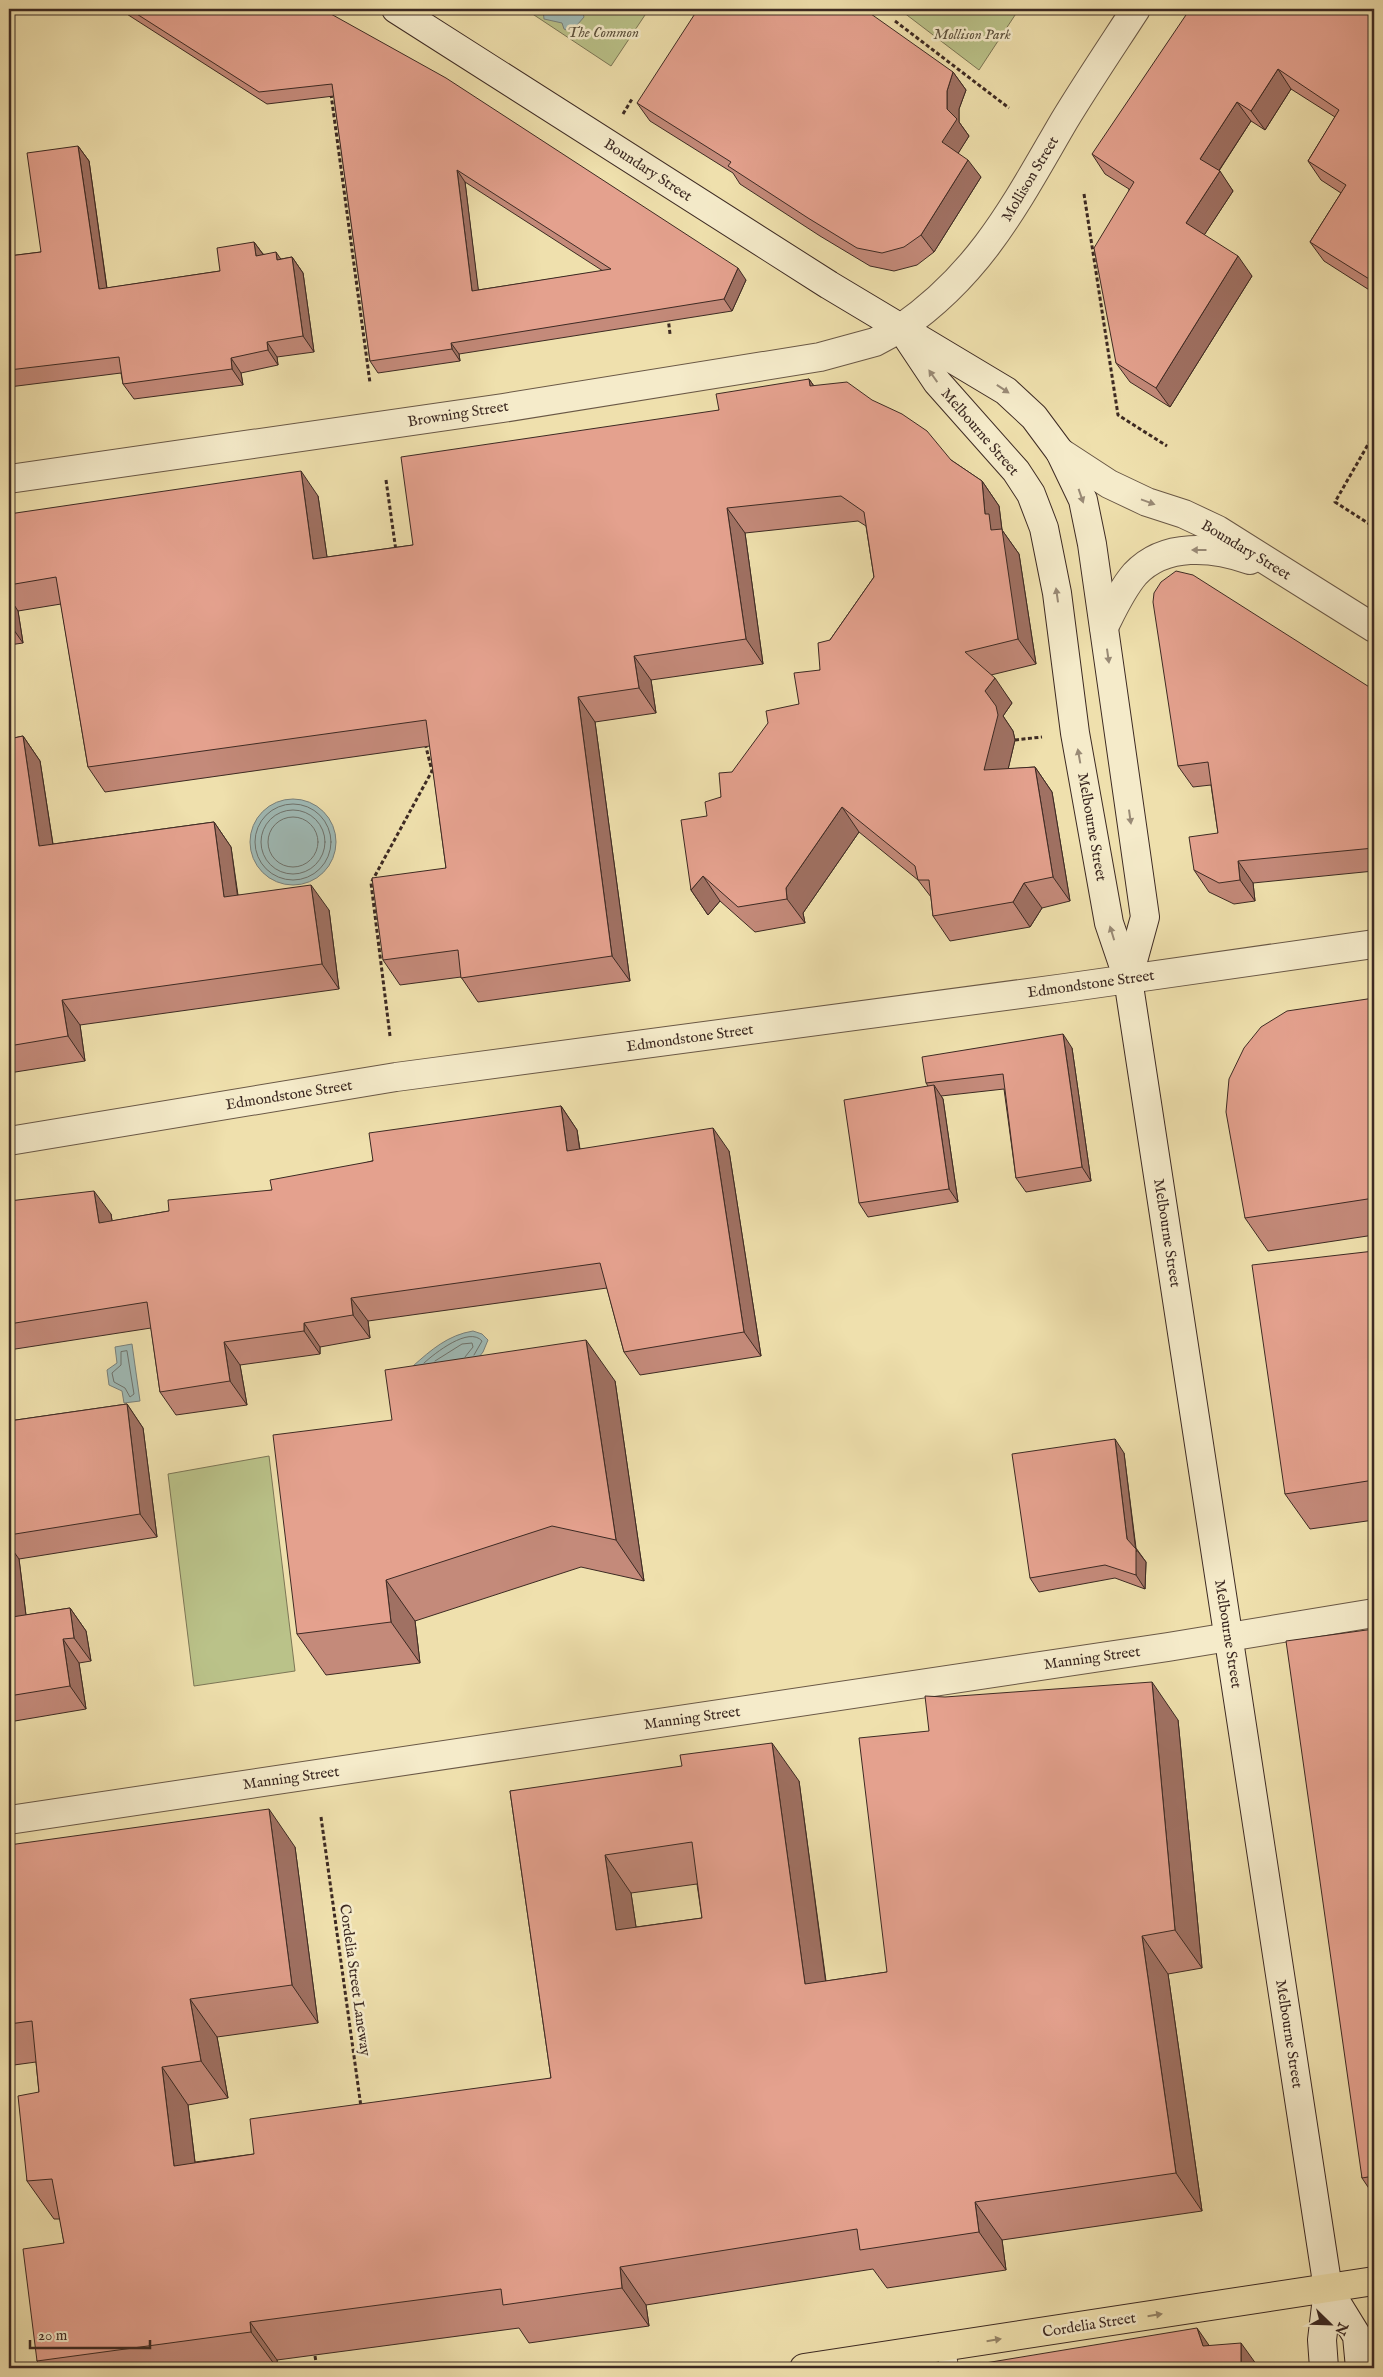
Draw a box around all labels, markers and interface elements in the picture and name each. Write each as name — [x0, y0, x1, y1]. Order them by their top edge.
park label: The Common — [567, 23, 639, 42]
park label: Mollison Park — [933, 25, 1011, 44]
street label: Mollison Street — [997, 133, 1063, 225]
street label: Boundary Street — [600, 134, 696, 206]
one-way arrow — [928, 369, 938, 383]
street label: Melbourne Street — [937, 384, 1023, 480]
one-way arrow — [996, 384, 1010, 394]
street label: Browning Street — [406, 397, 510, 431]
one-way arrow — [1077, 489, 1085, 504]
one-way arrow — [1141, 498, 1156, 506]
street label: Boundary Street — [1198, 516, 1294, 584]
one-way arrow — [1191, 546, 1207, 554]
one-way arrow — [1053, 586, 1061, 602]
one-way arrow — [1104, 648, 1112, 664]
one-way arrow — [1075, 747, 1083, 763]
street label: Melbourne Street — [1073, 771, 1111, 883]
one-way arrow — [1127, 809, 1135, 825]
one-way arrow — [1107, 925, 1115, 940]
street label: Edmondstone Street — [1026, 966, 1156, 1002]
street label: Edmondstone Street — [625, 1020, 755, 1056]
street label: Edmondstone Street — [224, 1076, 354, 1114]
street label: Melbourne Street — [1149, 1177, 1185, 1289]
street label: Melbourne Street — [1210, 1578, 1246, 1690]
street label: Manning Street — [1043, 1642, 1141, 1674]
street label: Manning Street — [643, 1702, 741, 1734]
street label: Manning Street — [242, 1762, 340, 1794]
street label: Cordelia Street Laneway — [335, 1903, 375, 2058]
street label: Melbourne Street — [1271, 1978, 1307, 2090]
north arrow — [1306, 2300, 1356, 2350]
street label: Cordelia Street — [1041, 2308, 1137, 2342]
one-way arrow — [1147, 2311, 1163, 2319]
scale bar — [30, 2317, 150, 2349]
text: N — [1330, 2319, 1352, 2338]
text: 20 m — [38, 2326, 68, 2345]
one-way arrow — [986, 2336, 1002, 2344]

